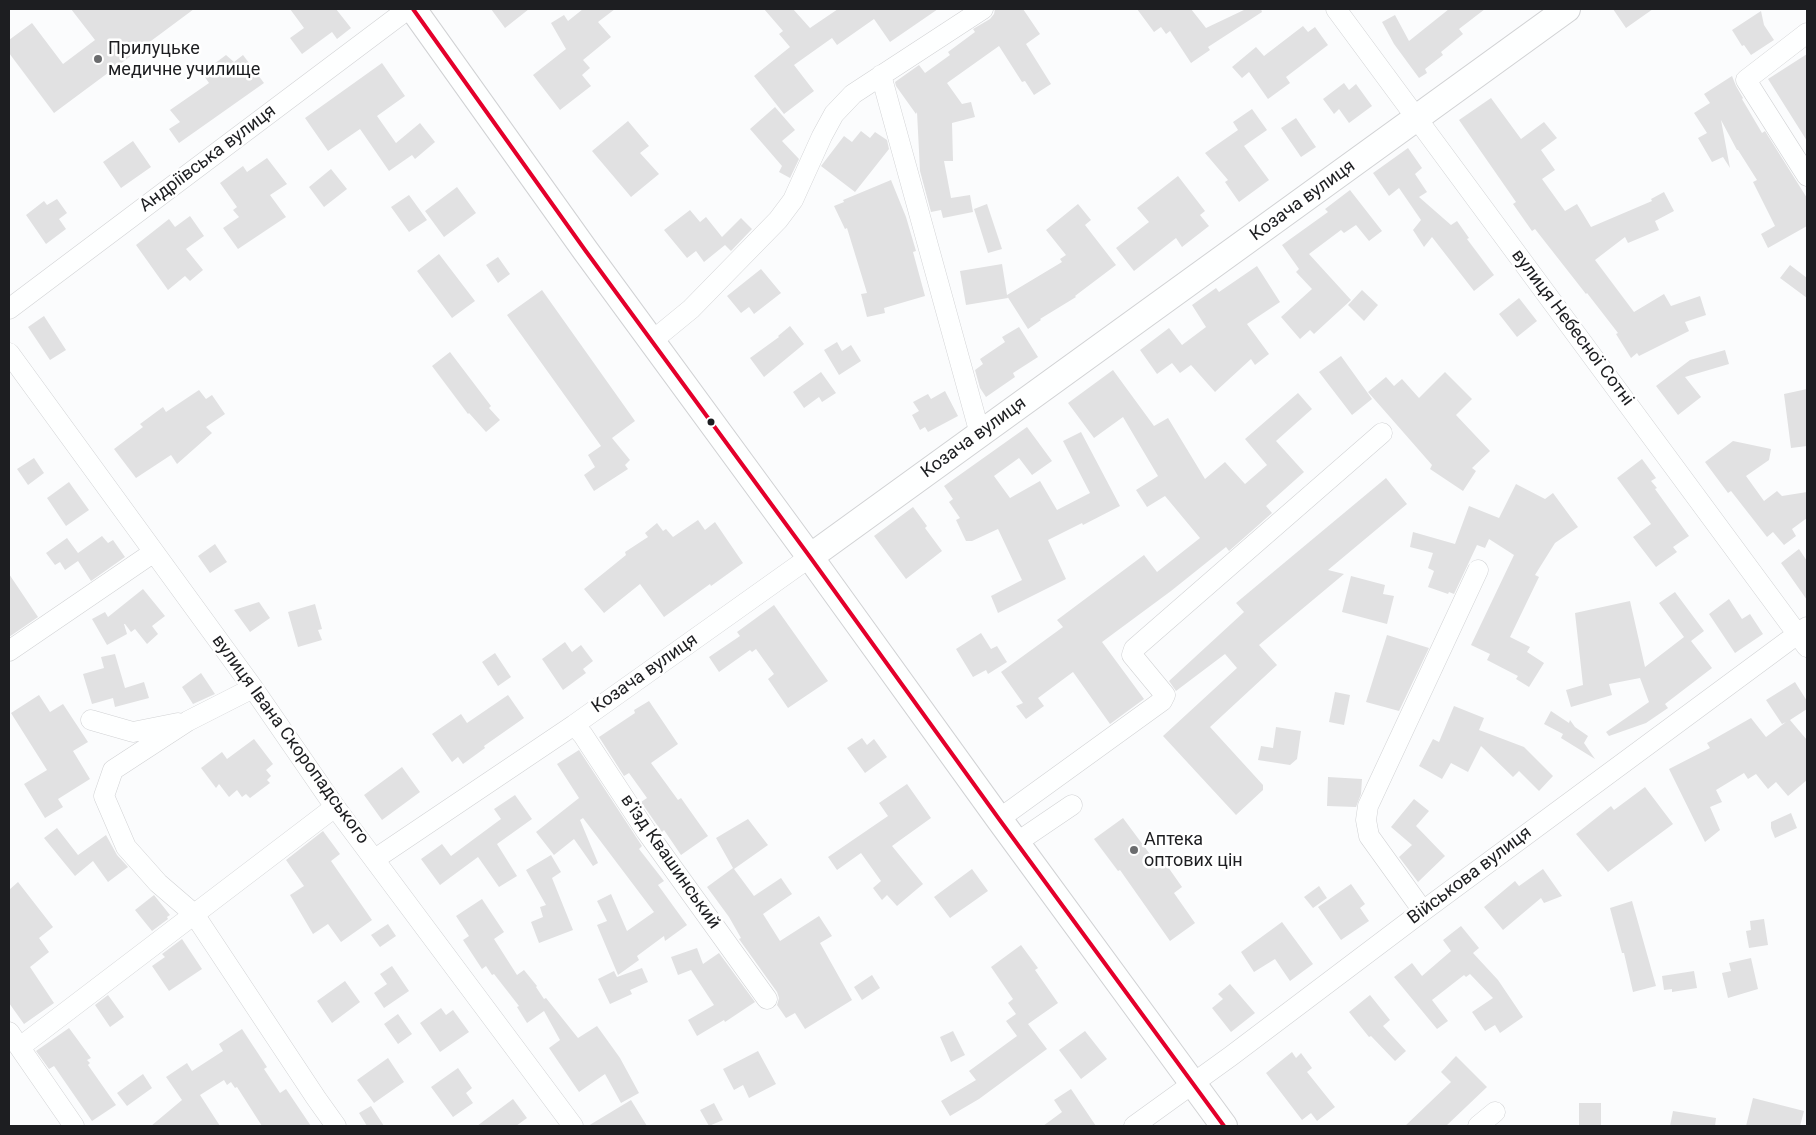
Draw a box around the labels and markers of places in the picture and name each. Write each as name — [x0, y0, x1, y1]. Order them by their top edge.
place label: Прилуцьке медичне училище — [108, 38, 260, 80]
marker: Прилуцьке медичне училище — [92, 53, 104, 65]
unlabelled marker — [706, 417, 716, 427]
place label: Аптека оптових цін — [1144, 829, 1243, 872]
marker: Аптека оптових цін — [1128, 844, 1140, 856]

